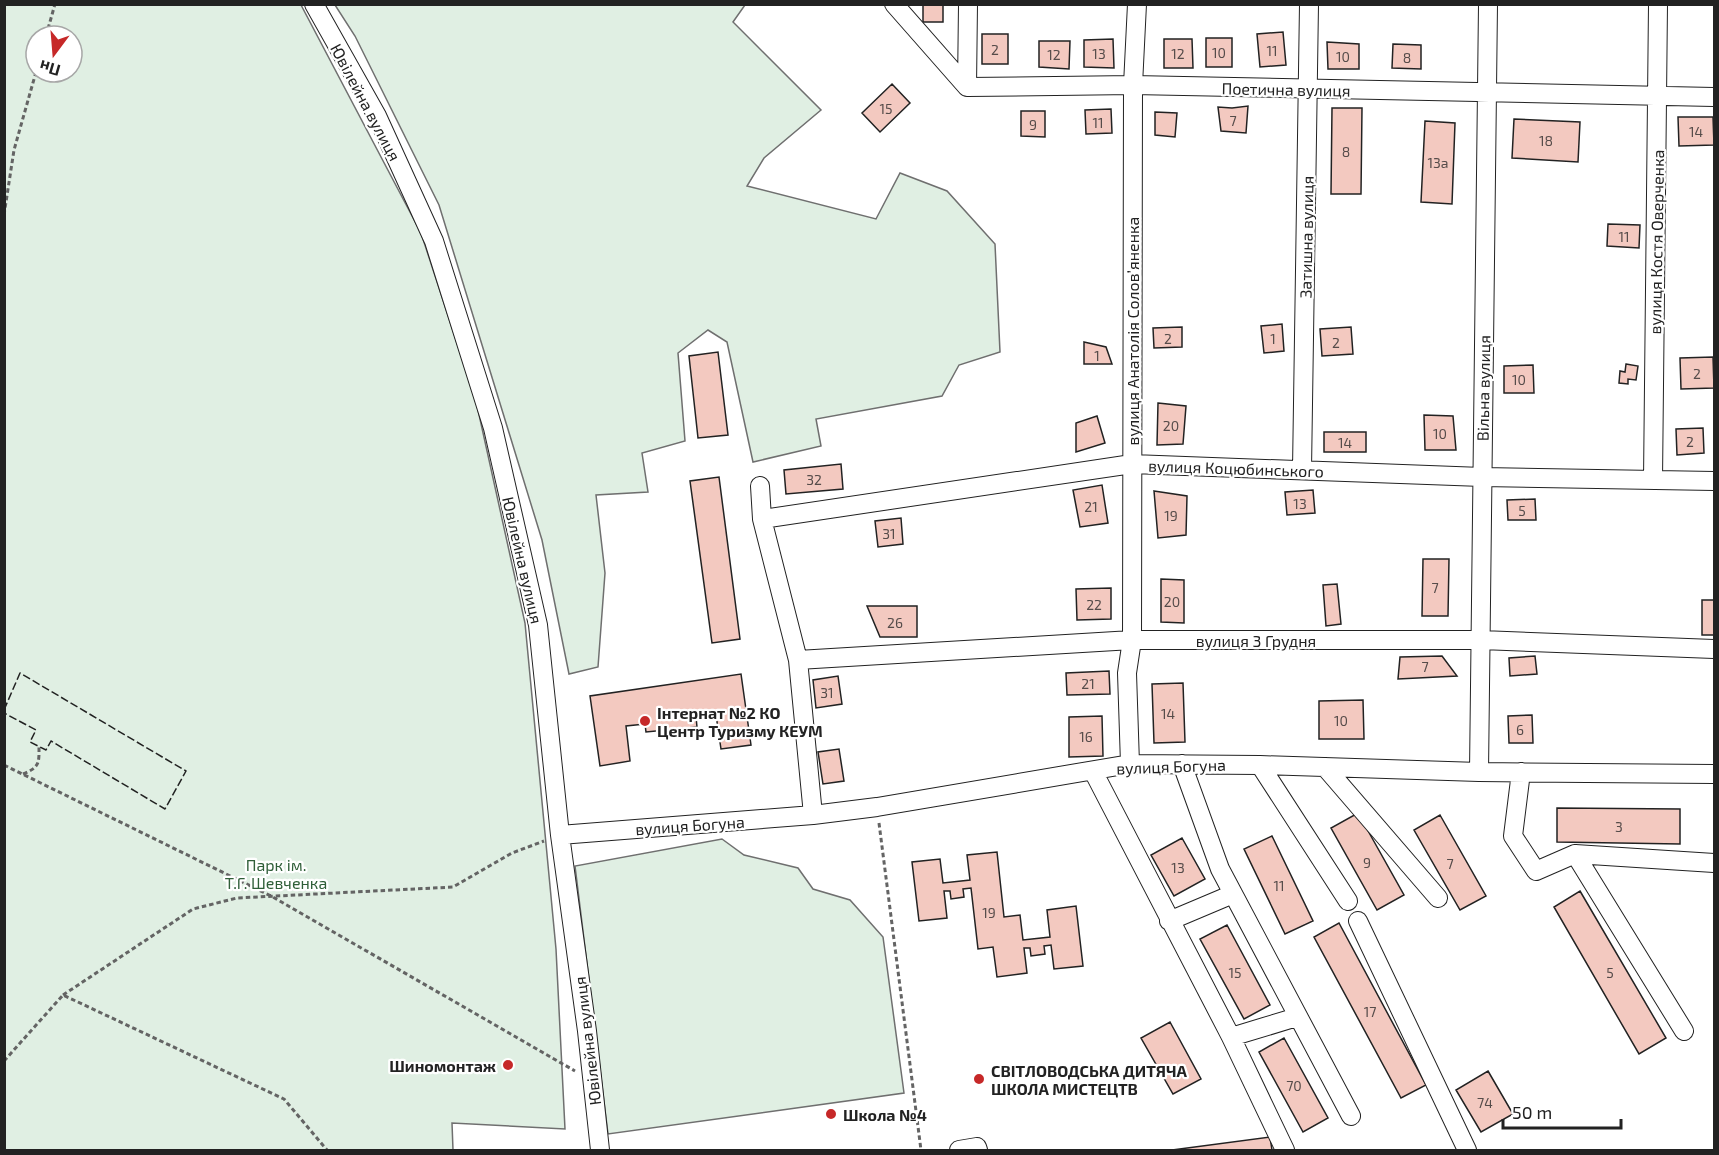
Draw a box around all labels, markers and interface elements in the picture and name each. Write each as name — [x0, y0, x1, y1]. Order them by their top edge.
north arrow — [24, 24, 84, 84]
street label: Ювілейна вулиця — [326, 40, 405, 164]
house number: 2 — [991, 41, 999, 58]
house number: 11 — [1266, 42, 1278, 59]
house number: 10 — [1212, 44, 1226, 61]
house number: 13 — [1092, 45, 1106, 62]
house number: 12 — [1171, 45, 1185, 62]
house number: 12 — [1047, 46, 1061, 63]
house number: 10 — [1336, 48, 1350, 65]
house number: 8 — [1403, 49, 1411, 66]
text: Пн — [37, 57, 62, 81]
street label: Поетична вулиця — [1221, 78, 1351, 101]
house number: 15 — [879, 100, 893, 117]
house number: 7 — [1229, 112, 1237, 129]
house number: 11 — [1092, 114, 1104, 131]
house number: 9 — [1029, 116, 1037, 133]
house number: 14 — [1689, 123, 1703, 140]
house number: 18 — [1539, 132, 1553, 149]
house number: 8 — [1342, 143, 1350, 160]
street label: вулиця Костя Оверченка — [1645, 149, 1668, 335]
house number: 13а — [1427, 154, 1449, 171]
street label: Затишна вулиця — [1295, 175, 1318, 299]
street label: вулиця Анатолія Соловʼяненка — [1123, 217, 1143, 445]
house number: 11 — [1618, 228, 1630, 245]
house number: 2 — [1164, 330, 1172, 347]
house number: 1 — [1270, 330, 1276, 347]
house number: 2 — [1332, 334, 1340, 351]
street label: Вільна вулиця — [1473, 335, 1494, 441]
house number: 1 — [1094, 347, 1100, 364]
house number: 2 — [1693, 365, 1701, 382]
house number: 10 — [1512, 371, 1526, 388]
house number: 20 — [1163, 417, 1179, 434]
house number: 10 — [1433, 425, 1447, 442]
house number: 2 — [1686, 433, 1694, 450]
house number: 14 — [1338, 434, 1352, 451]
street label: вулиця Коцюбинського — [1148, 455, 1324, 482]
house number: 32 — [806, 471, 822, 488]
street label: Ювілейна вулиця — [498, 495, 547, 626]
house number: 13 — [1293, 495, 1307, 512]
house number: 21 — [1084, 498, 1098, 515]
house number: 5 — [1518, 502, 1526, 519]
house number: 19 — [1164, 507, 1178, 524]
house number: 31 — [882, 525, 896, 542]
house number: 7 — [1431, 579, 1439, 596]
house number: 20 — [1164, 593, 1180, 610]
house number: 22 — [1086, 596, 1102, 613]
house number: 26 — [887, 614, 903, 631]
street label: вулиця 3 Грудня — [1196, 631, 1316, 651]
house number: 7 — [1421, 658, 1429, 675]
house number: 21 — [1081, 675, 1095, 692]
house number: 31 — [820, 684, 834, 701]
place label: Інтернат №2 КО Центр Туризму КЕУМ — [657, 703, 823, 740]
house number: 14 — [1161, 705, 1175, 722]
house number: 10 — [1334, 712, 1348, 729]
marker: Інтернат №2 КО Центр Туризму КЕУМ — [638, 714, 652, 728]
house number: 6 — [1516, 721, 1524, 738]
house number: 16 — [1079, 728, 1093, 745]
street label: вулиця Богуна — [1116, 755, 1226, 778]
street label: вулиця Богуна — [635, 812, 745, 839]
house number: 3 — [1615, 818, 1623, 835]
house number: 9 — [1363, 854, 1371, 871]
park label: Парк ім. Т.Г. Шевченка — [225, 855, 327, 892]
house number: 7 — [1446, 855, 1454, 872]
house number: 13 — [1171, 859, 1185, 876]
house number: 11 — [1273, 877, 1285, 894]
house number: 19 — [982, 904, 996, 921]
house number: 15 — [1228, 964, 1242, 981]
house number: 5 — [1606, 964, 1614, 981]
street label: Ювілейна вулиця — [570, 975, 605, 1107]
house number: 17 — [1364, 1003, 1376, 1020]
place label: Шиномонтаж — [389, 1056, 496, 1075]
marker: Шиномонтаж — [501, 1058, 515, 1072]
place label: СВІТЛОВОДСЬКА ДИТЯЧА ШКОЛА МИСТЕЦТВ — [991, 1061, 1188, 1098]
marker: СВІТЛОВОДСЬКА ДИТЯЧА ШКОЛА МИСТЕЦТВ — [972, 1072, 986, 1086]
house number: 70 — [1286, 1077, 1302, 1094]
scale bar — [1503, 1092, 1622, 1130]
house number: 74 — [1477, 1094, 1493, 1111]
text: 50 m — [1512, 1101, 1552, 1123]
place label: Школа №4 — [843, 1105, 927, 1124]
marker: Школа №4 — [824, 1107, 838, 1121]

